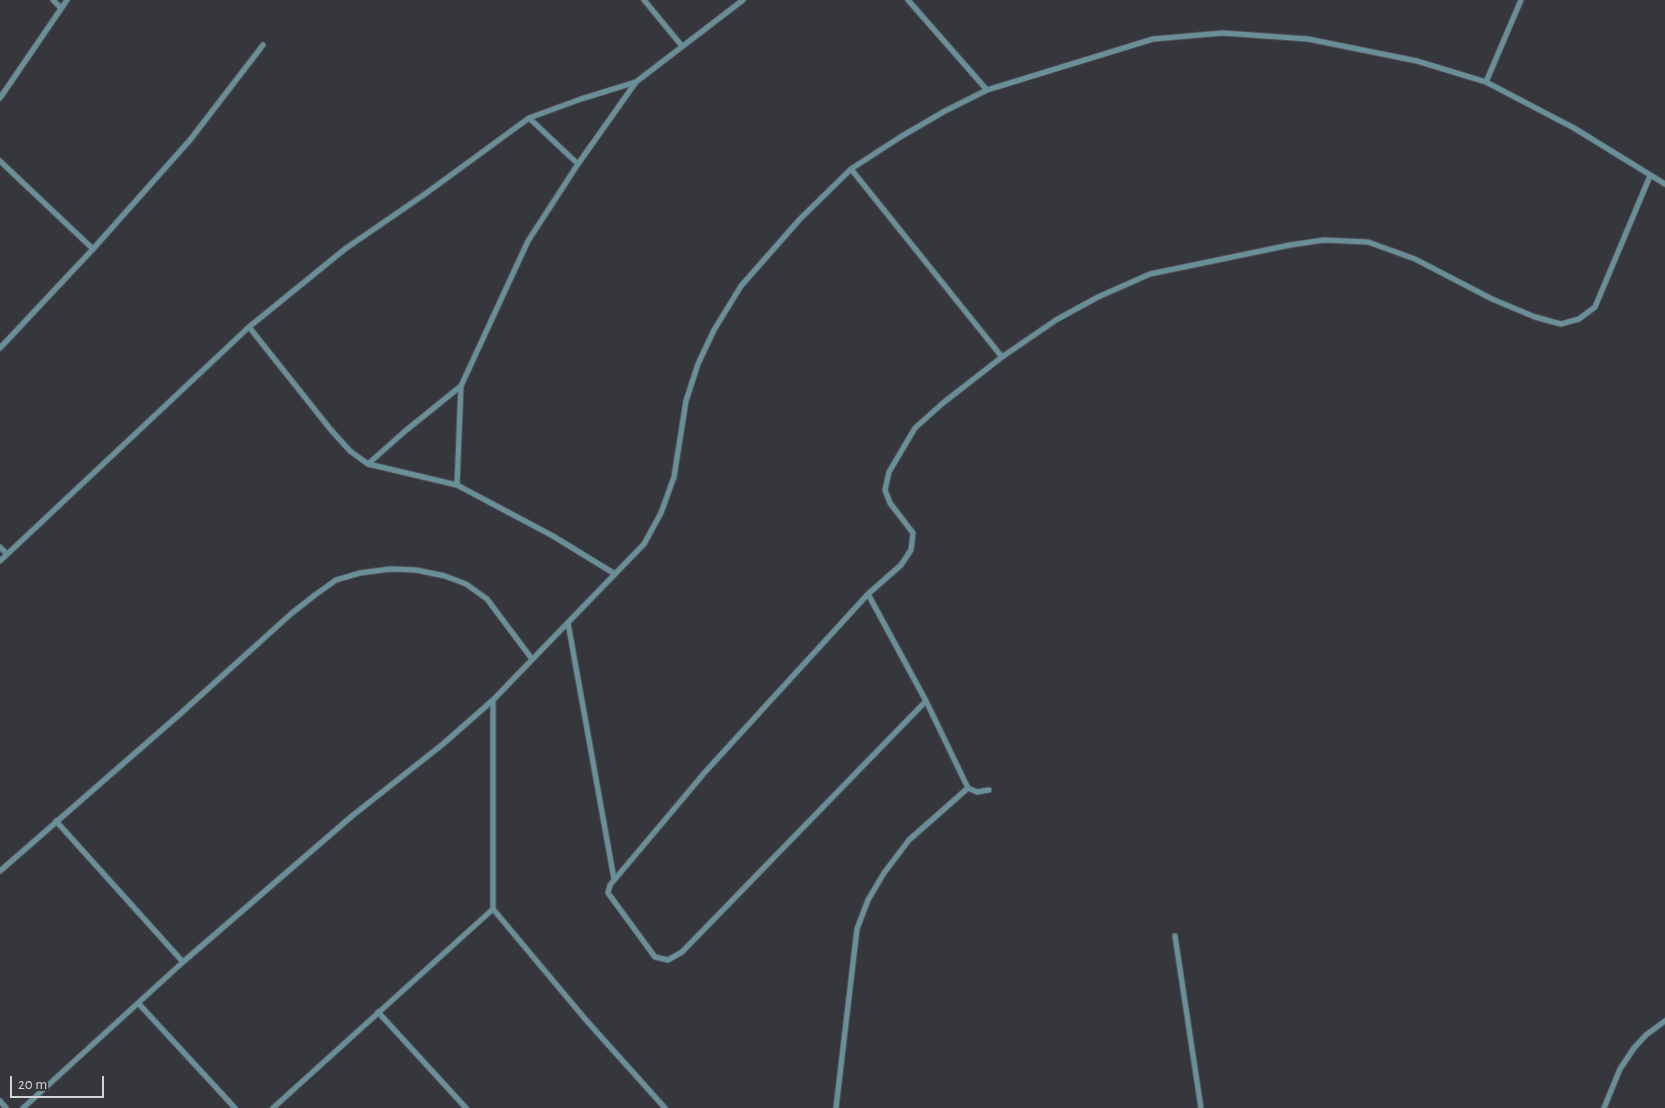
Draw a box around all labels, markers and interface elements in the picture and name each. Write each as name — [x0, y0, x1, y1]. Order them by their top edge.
scale bar — [12, 1066, 106, 1098]
text: 20 m — [18, 1077, 47, 1092]

